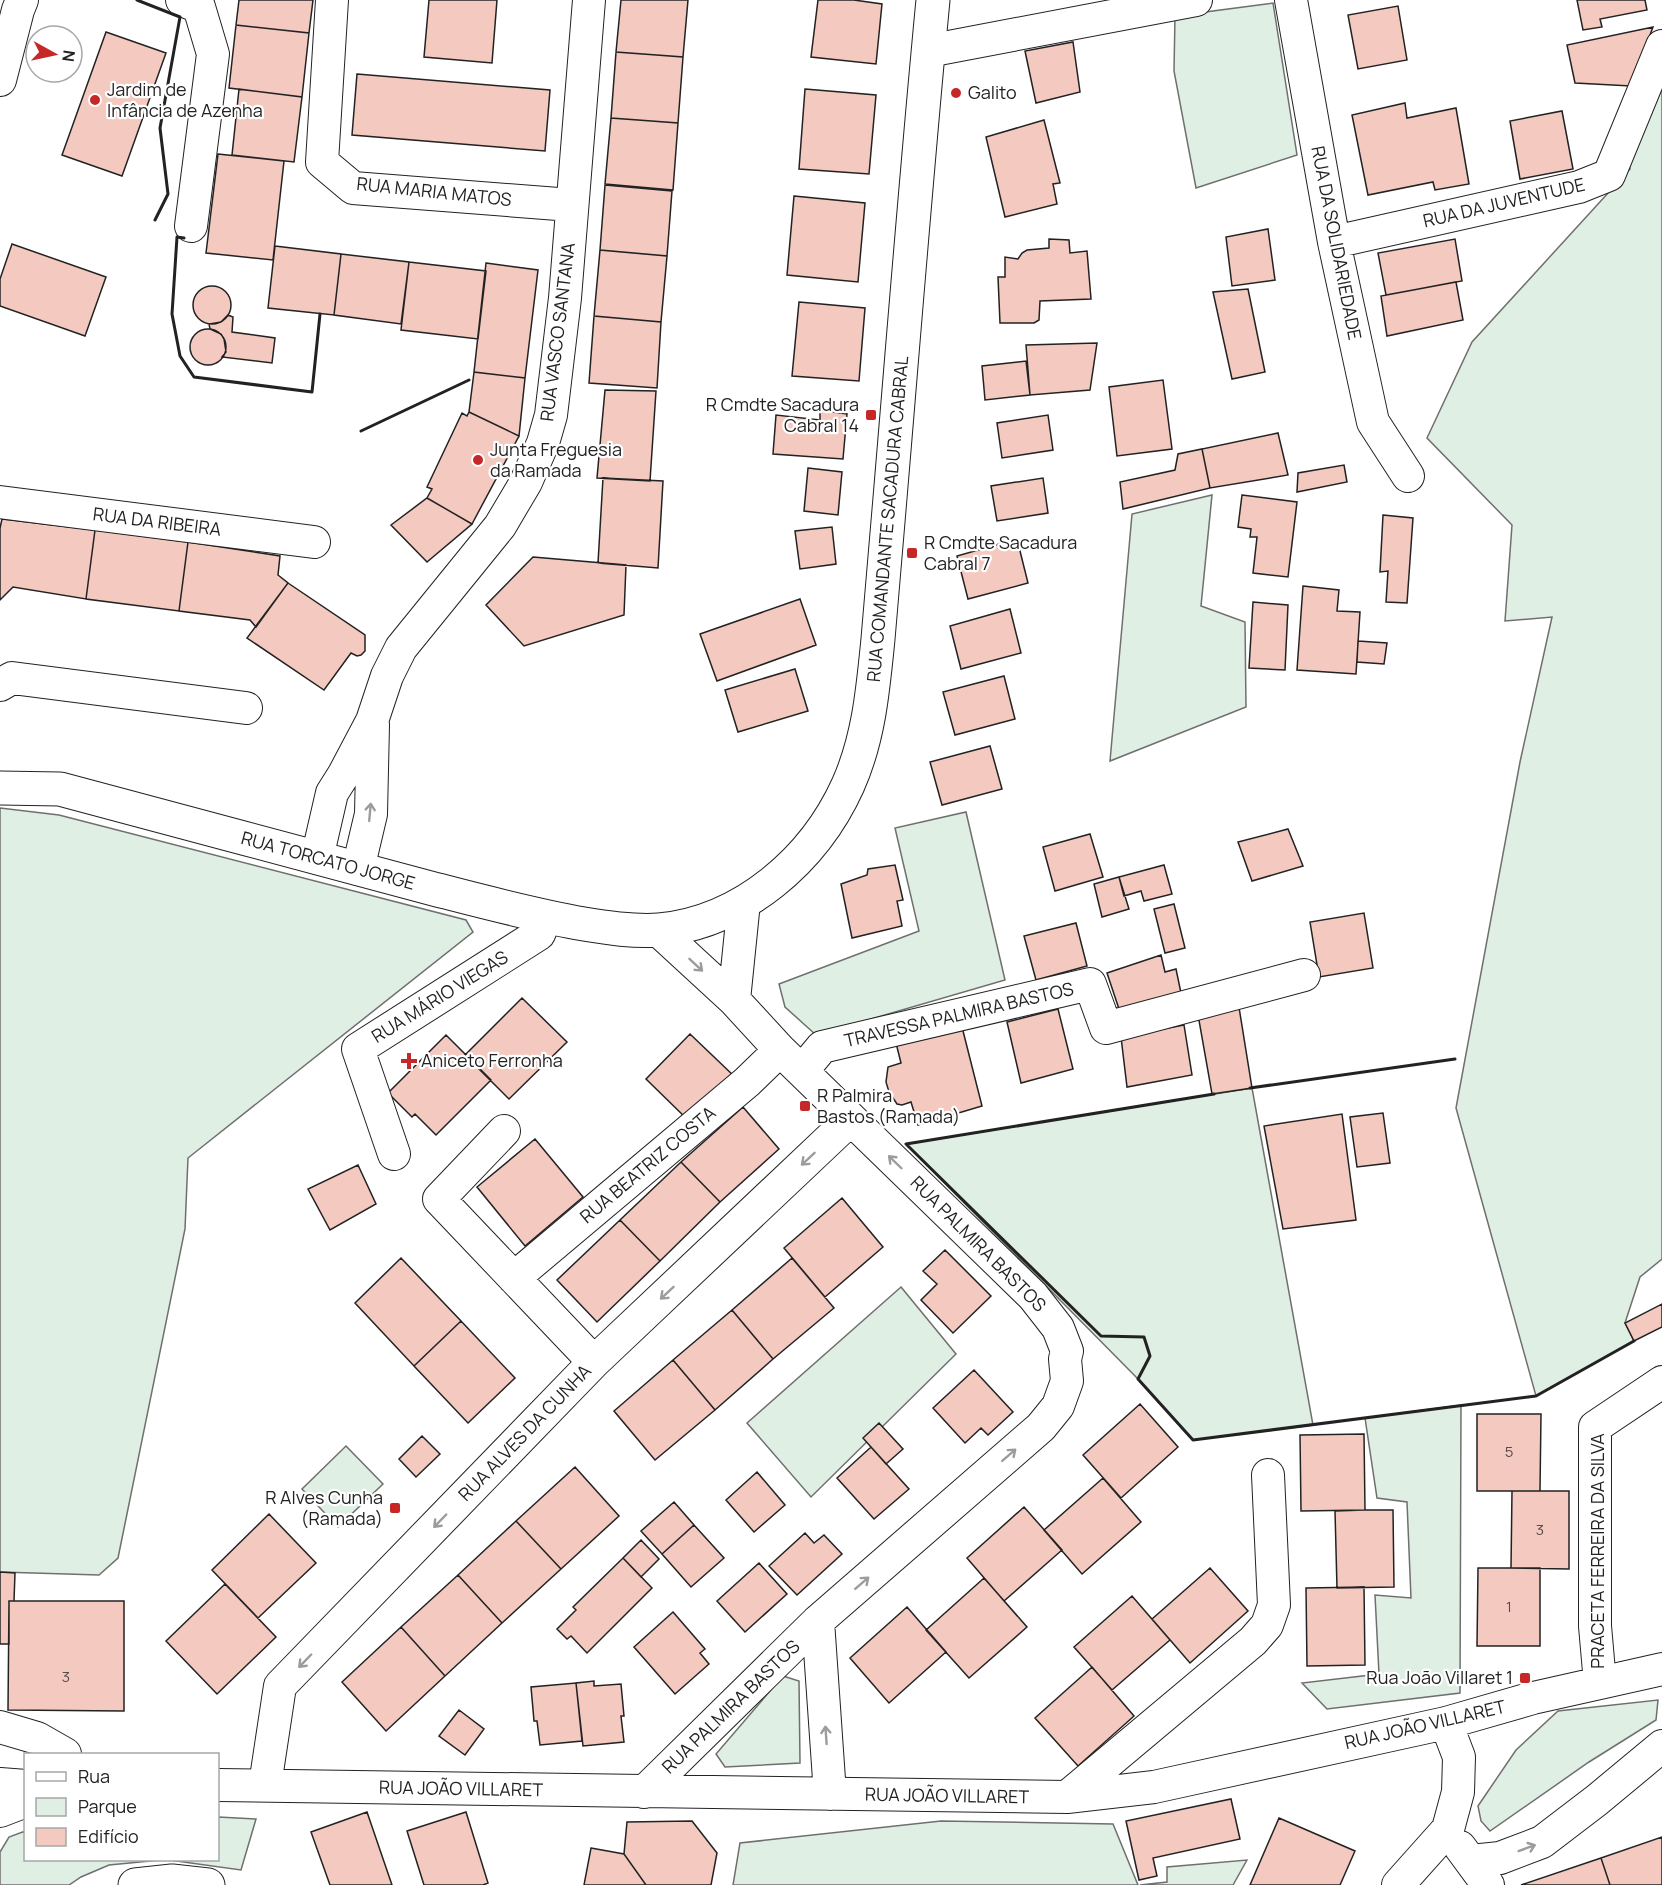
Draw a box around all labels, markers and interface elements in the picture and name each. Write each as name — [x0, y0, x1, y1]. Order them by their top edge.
north arrow — [24, 24, 84, 84]
text: N — [57, 49, 81, 63]
place label: Jardim de Infância de Azenha — [107, 77, 263, 122]
place label: Galito — [968, 80, 1017, 104]
marker: Galito — [949, 86, 963, 100]
marker: Jardim de Infância de Azenha — [88, 93, 102, 107]
street label: RUA DA SOLIDARIEDADE — [1306, 144, 1368, 342]
street label: RUA MARIA MATOS — [355, 171, 513, 211]
street label: RUA DA JUVENTUDE — [1421, 172, 1587, 232]
street label: RUA VASCO SANTANA — [534, 240, 580, 423]
street label: RUA COMANDANTE SACADURA CABRAL — [861, 355, 913, 683]
place label: R Cmdte Sacadura Cabral 14 — [706, 392, 859, 437]
marker: R Cmdte Sacadura Cabral 14 — [864, 408, 878, 422]
place label: Junta Freguesia da Ramada — [490, 437, 622, 482]
marker: Junta Freguesia da Ramada — [471, 453, 485, 467]
street label: RUA DA RIBEIRA — [92, 501, 223, 541]
place label: R Cmdte Sacadura Cabral 7 — [924, 530, 1077, 575]
marker: R Cmdte Sacadura Cabral 7 — [905, 546, 919, 560]
one-way arrow — [365, 802, 376, 822]
street label: RUA TORCATO JORGE — [239, 825, 418, 895]
street label: RUA MÁRIO VIEGAS — [367, 945, 512, 1048]
one-way arrow — [688, 958, 703, 972]
street label: TRAVESSA PALMIRA BASTOS — [842, 976, 1076, 1052]
place label: Aniceto Ferronha — [421, 1048, 563, 1072]
marker: Aniceto Ferronha — [402, 1054, 416, 1068]
place label: R Palmira Bastos (Ramada) — [817, 1083, 960, 1128]
marker: R Palmira Bastos (Ramada) — [798, 1099, 812, 1113]
street label: RUA BEATRIZ COSTA — [575, 1100, 721, 1228]
one-way arrow — [801, 1152, 816, 1166]
one-way arrow — [887, 1154, 902, 1169]
street label: RUA PALMIRA BASTOS — [906, 1170, 1052, 1316]
one-way arrow — [659, 1286, 674, 1300]
street label: RUA ALVES DA CUNHA — [453, 1358, 596, 1506]
street label: PRACETA FERREIRA DA SILVA — [1585, 1433, 1609, 1669]
house number: 5 — [1505, 1441, 1513, 1462]
one-way arrow — [1001, 1448, 1016, 1462]
place label: R Alves Cunha (Ramada) — [265, 1485, 383, 1530]
marker: R Alves Cunha (Ramada) — [388, 1501, 402, 1515]
one-way arrow — [433, 1513, 447, 1528]
house number: 3 — [1536, 1519, 1544, 1540]
one-way arrow — [854, 1576, 869, 1590]
house number: 1 — [1506, 1596, 1512, 1617]
street label: RUA PALMIRA BASTOS — [656, 1634, 804, 1778]
one-way arrow — [297, 1653, 312, 1668]
place label: Rua João Villaret 1 — [1366, 1665, 1513, 1689]
house number: 3 — [62, 1666, 70, 1687]
marker: Rua João Villaret 1 — [1518, 1671, 1532, 1685]
street label: RUA JOÃO VILLARET — [1342, 1694, 1508, 1754]
one-way arrow — [820, 1726, 831, 1746]
legend — [24, 1753, 219, 1861]
text: Rua — [78, 1764, 110, 1788]
street label: RUA JOÃO VILLARET — [379, 1775, 544, 1801]
street label: RUA JOÃO VILLARET — [865, 1782, 1030, 1808]
text: Parque — [78, 1794, 137, 1818]
text: Edifício — [78, 1824, 139, 1848]
one-way arrow — [1517, 1842, 1536, 1853]

